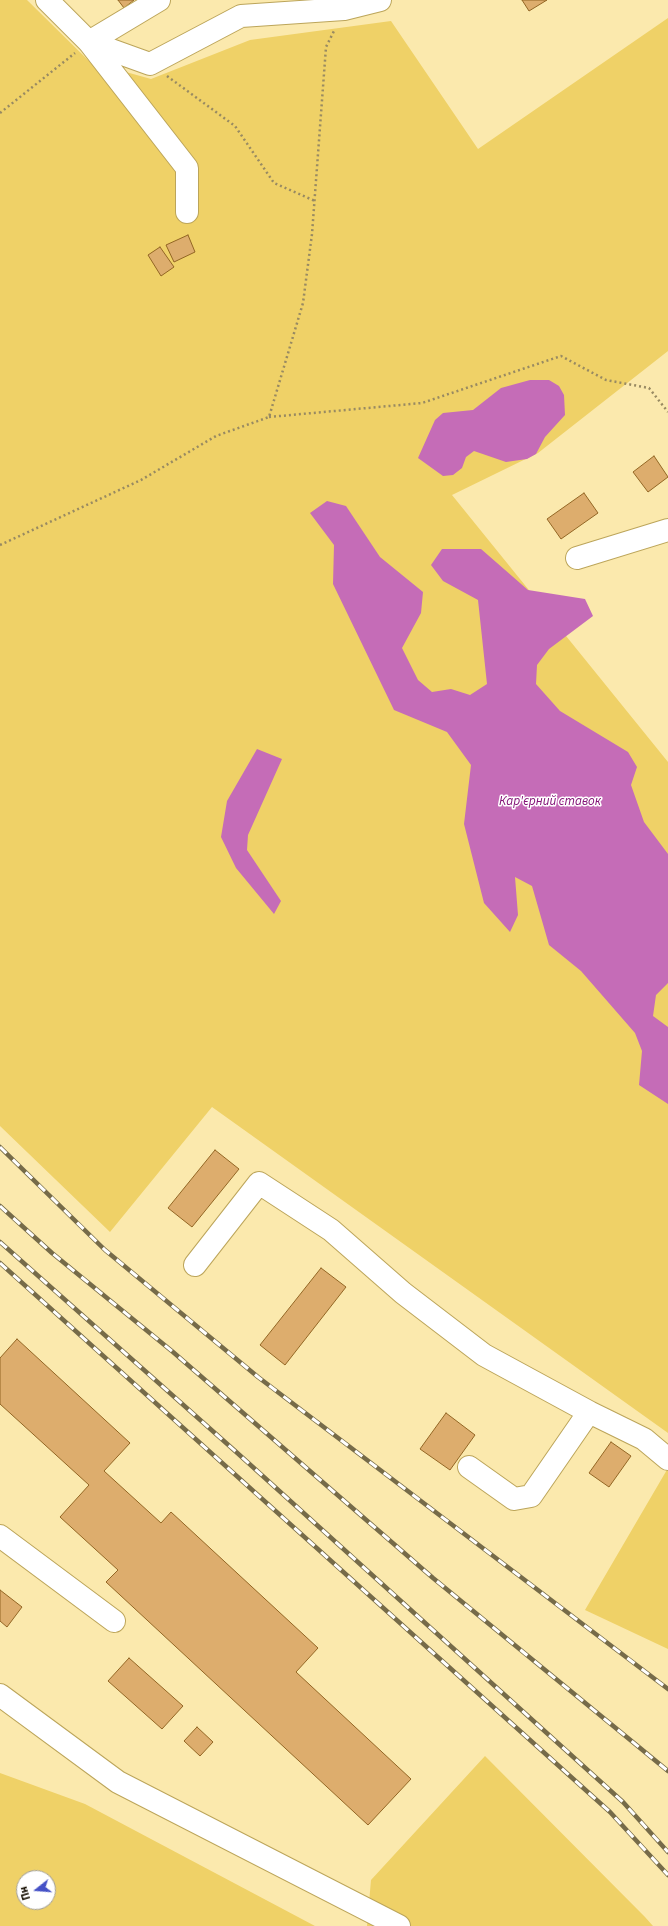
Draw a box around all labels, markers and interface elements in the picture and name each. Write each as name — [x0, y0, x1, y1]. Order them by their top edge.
water label: Кар'єрний ставок — [499, 794, 601, 810]
north arrow — [16, 1870, 56, 1910]
text: Пн — [16, 1885, 34, 1902]

